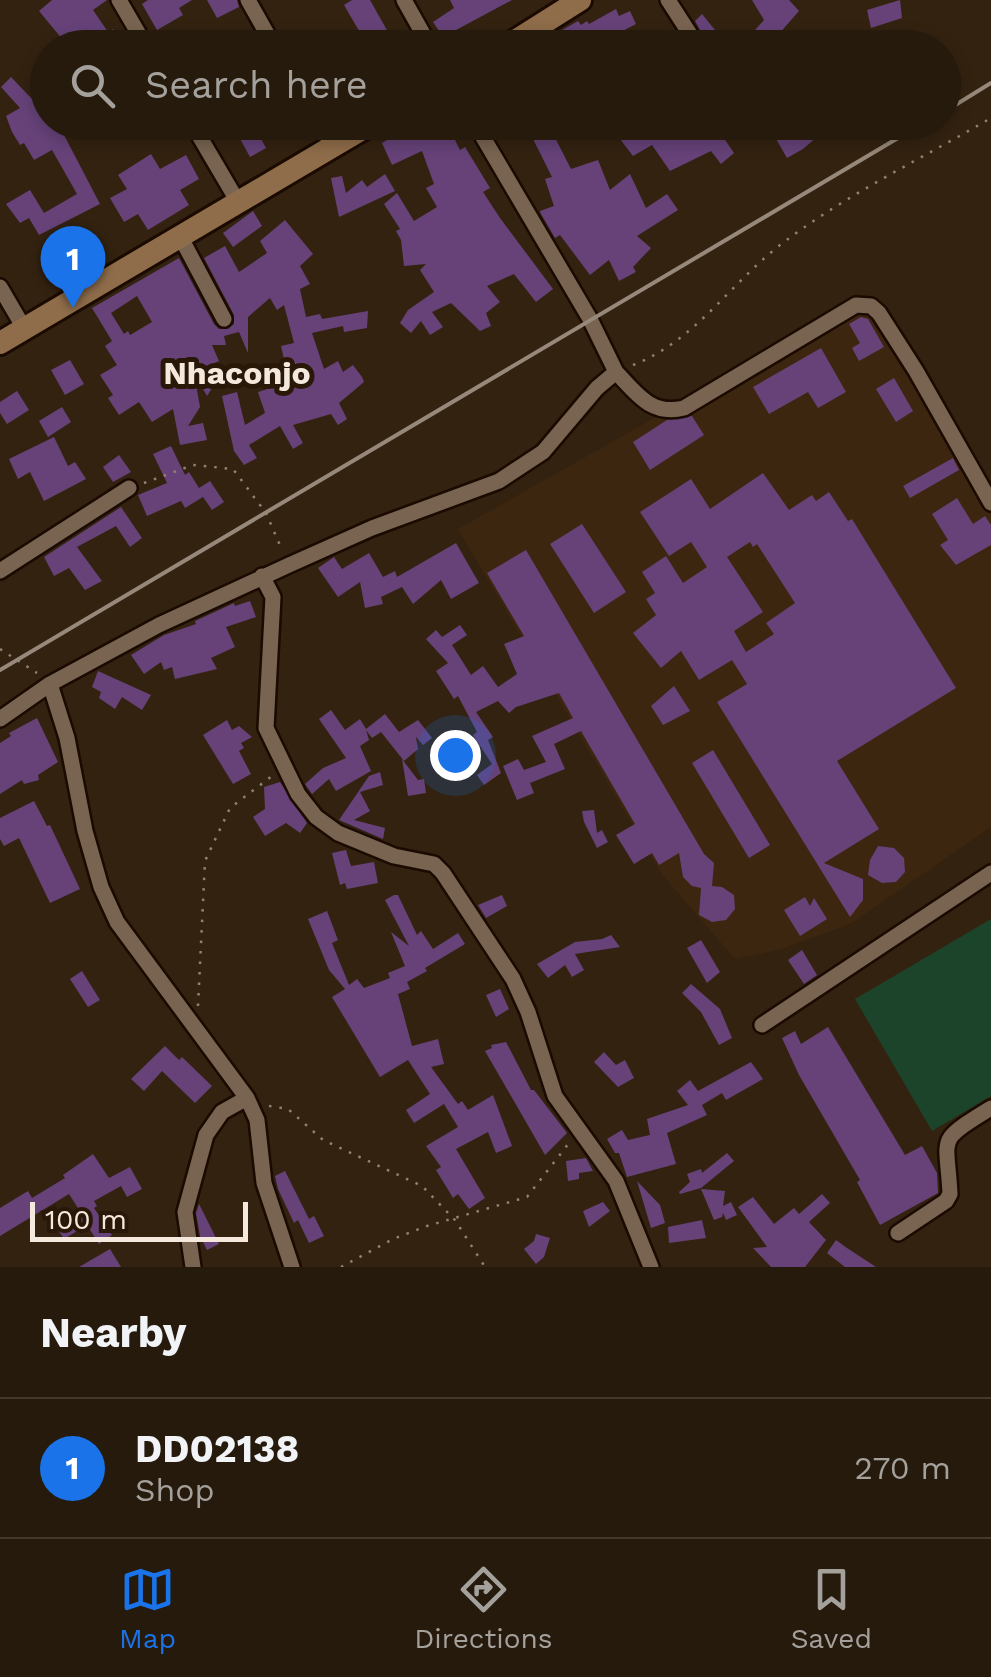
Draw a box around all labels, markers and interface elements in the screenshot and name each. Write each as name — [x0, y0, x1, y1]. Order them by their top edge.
search box — [30, 30, 961, 140]
icon: search — [65, 58, 120, 113]
text: Search here — [145, 63, 368, 107]
pin: 1 — [40, 226, 106, 308]
district label: Nhaconjo — [163, 354, 311, 392]
your location — [430, 730, 481, 781]
scale bar — [30, 1197, 248, 1242]
text: 100 m — [45, 1203, 127, 1236]
text: Nearby — [40, 1308, 187, 1357]
text: DD02138 — [135, 1427, 299, 1471]
text: 1 — [66, 1449, 79, 1487]
text: 270 m — [854, 1449, 951, 1487]
text: Shop — [135, 1471, 215, 1509]
tab: Map — [119, 1562, 176, 1655]
tab: Directions — [414, 1562, 553, 1655]
tab: Saved — [791, 1562, 872, 1655]

